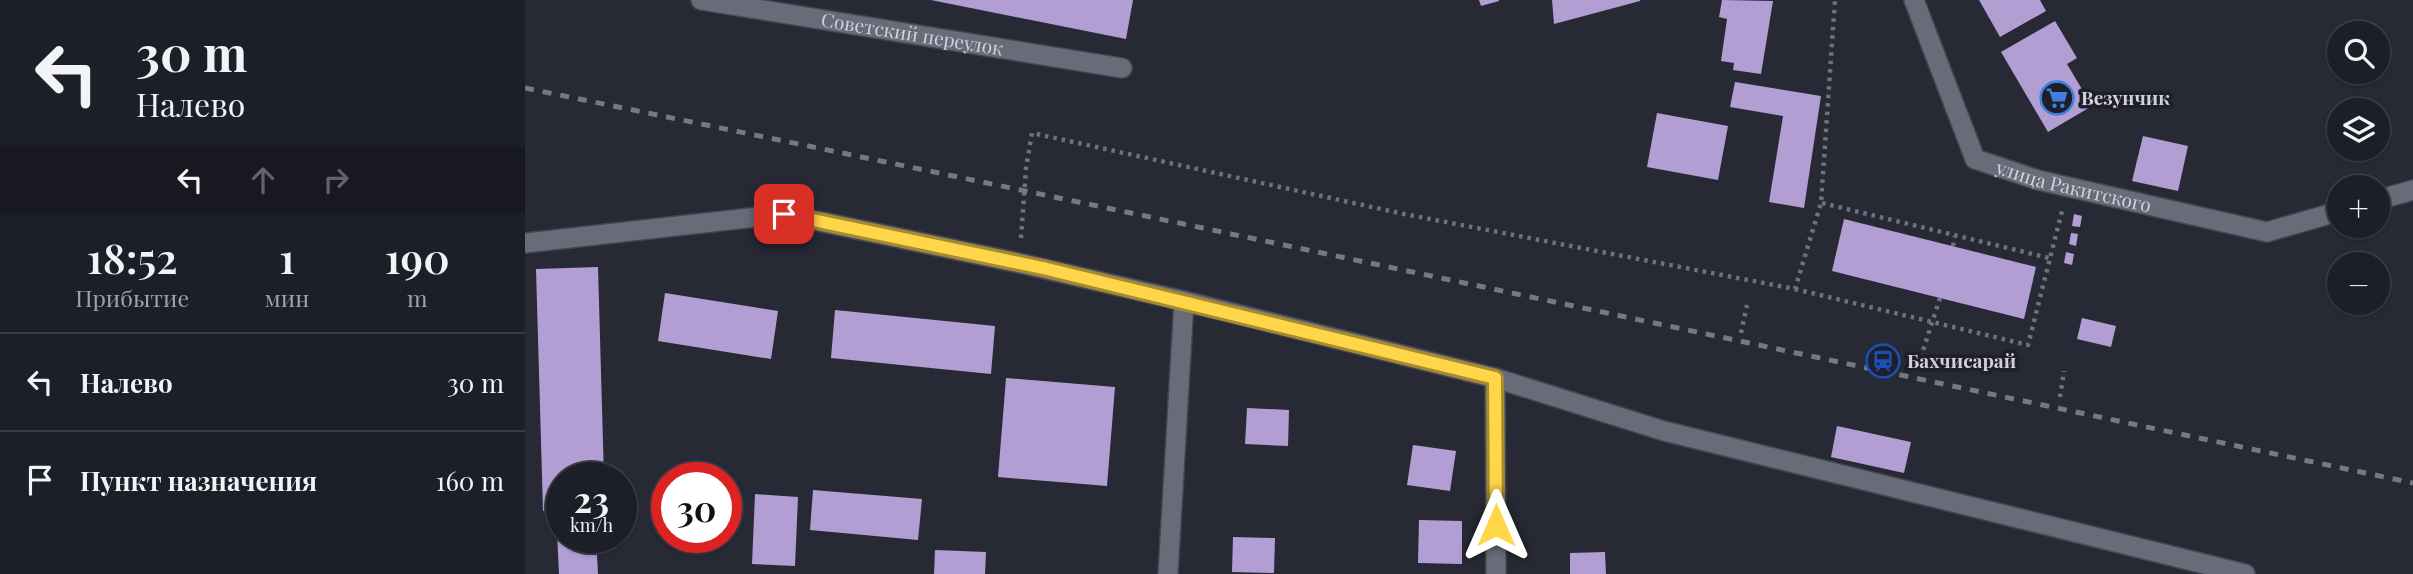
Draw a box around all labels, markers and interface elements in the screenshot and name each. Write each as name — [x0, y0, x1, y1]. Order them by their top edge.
street label: Советский переулок — [820, 6, 1005, 61]
text: 30 m — [136, 19, 247, 84]
map controls — [2327, 21, 2390, 315]
button: search — [2327, 21, 2390, 84]
icon: left — [21, 28, 112, 119]
supermarket icon: Везунчик — [2038, 79, 2076, 117]
text: Налево — [136, 82, 245, 125]
place label: Везунчик — [2081, 84, 2170, 110]
button: layers — [2327, 98, 2390, 161]
street label: улица Ракитского — [1992, 153, 2154, 217]
icon: left — [171, 161, 209, 199]
icon: ahead — [244, 161, 282, 199]
icon: right — [317, 161, 355, 199]
button: + — [2327, 175, 2390, 238]
pin — [754, 184, 814, 244]
icon: arrive — [765, 195, 803, 233]
text: 18:52 — [87, 229, 178, 285]
text: 1 — [279, 229, 295, 285]
text: 190 — [385, 229, 450, 285]
button: − — [2327, 252, 2390, 315]
text: Прибытие — [75, 282, 189, 313]
text: мин — [265, 282, 309, 313]
text: m — [407, 282, 427, 313]
station icon: Бахчисарай — [1864, 342, 1902, 380]
place label: Бахчисарай — [1907, 347, 2016, 373]
icon: left — [21, 363, 59, 401]
text: Налево — [80, 365, 173, 400]
text: 30 m — [447, 365, 504, 400]
icon: arrive — [21, 461, 59, 499]
speed limit sign: 30 — [651, 462, 742, 553]
text: Пункт назначения — [80, 463, 317, 498]
text: 160 m — [436, 463, 504, 498]
text: 23 — [574, 475, 609, 522]
position arrow — [1459, 488, 1533, 562]
text: km/h — [570, 513, 613, 537]

